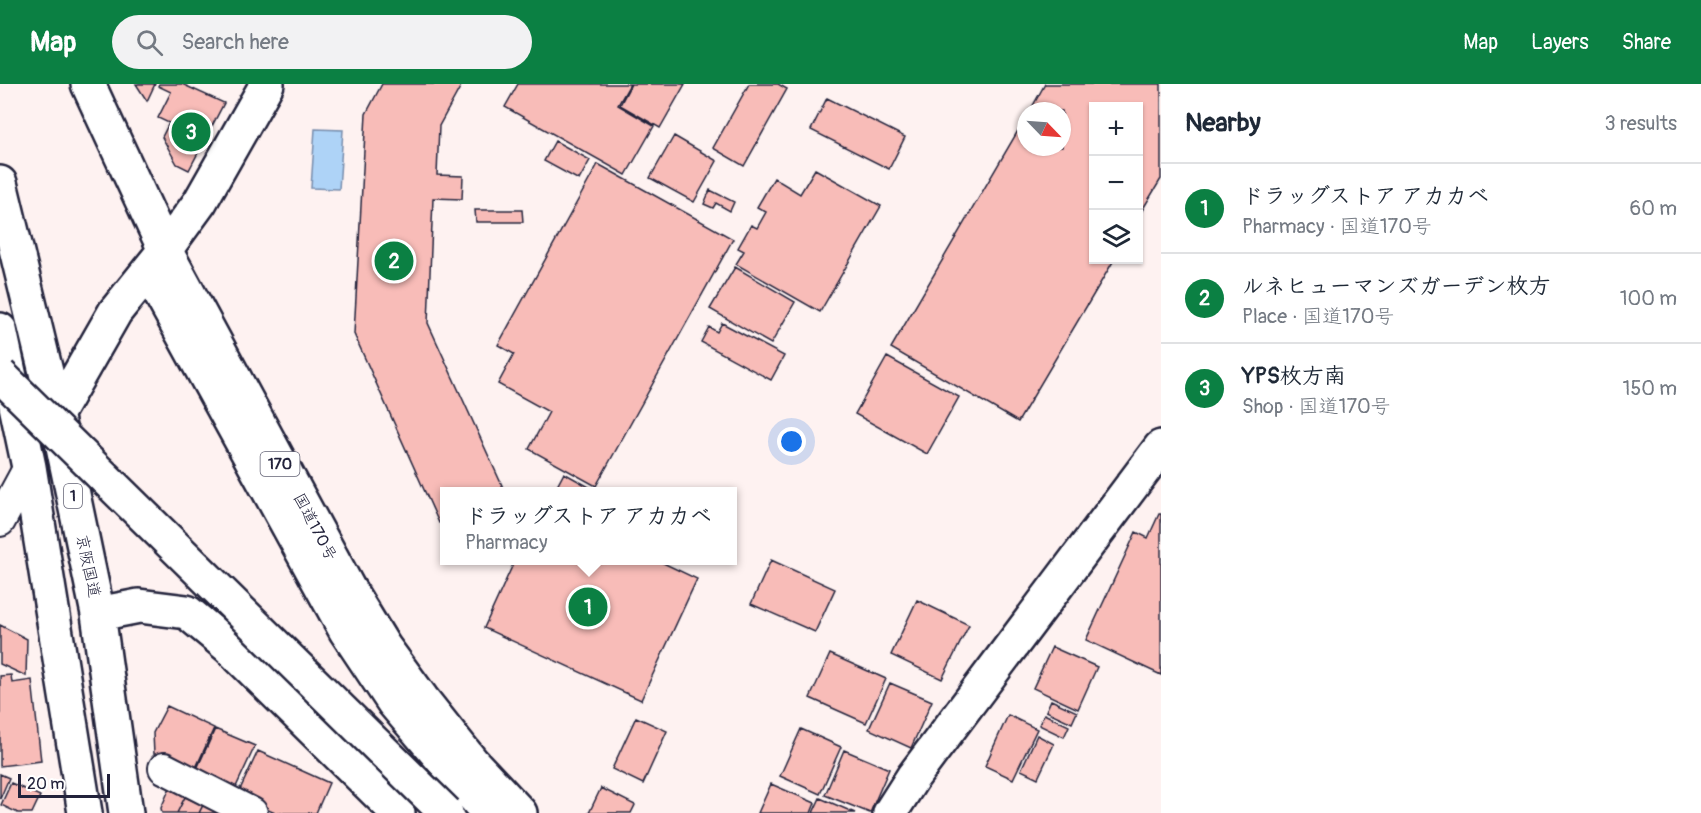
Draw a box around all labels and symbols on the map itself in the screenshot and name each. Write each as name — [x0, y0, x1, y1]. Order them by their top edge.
north arrow — [1017, 102, 1071, 156]
pin: 3 — [172, 110, 210, 154]
pin: 2 — [374, 238, 414, 284]
your location — [777, 427, 806, 456]
road number: 170 — [260, 452, 300, 476]
road number: 1 — [64, 484, 82, 508]
street label: 国道170号 — [289, 490, 341, 564]
street label: 京阪国道 — [72, 533, 104, 599]
pin: 1 — [568, 584, 608, 630]
scale bar — [18, 771, 110, 798]

